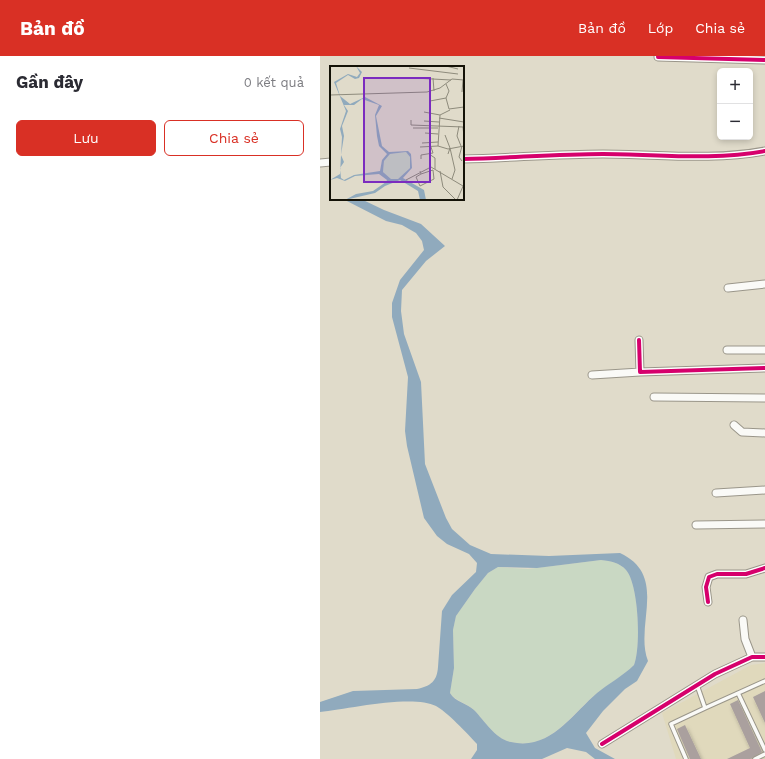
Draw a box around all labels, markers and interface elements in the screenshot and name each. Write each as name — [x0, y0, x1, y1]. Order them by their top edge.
text: Bản đồ — [20, 17, 85, 40]
text: Bản đồ — [578, 20, 626, 36]
text: Lớp — [648, 20, 673, 36]
text: Chia sẻ — [695, 20, 745, 36]
inset map — [330, 66, 464, 200]
map controls — [717, 68, 753, 140]
button: + — [717, 68, 753, 104]
text: Gần đây — [16, 72, 83, 92]
text: 0 kết quả — [244, 75, 304, 90]
button: − — [717, 104, 753, 140]
button: Lưu — [16, 120, 156, 156]
button: Chia sẻ — [164, 120, 304, 156]

